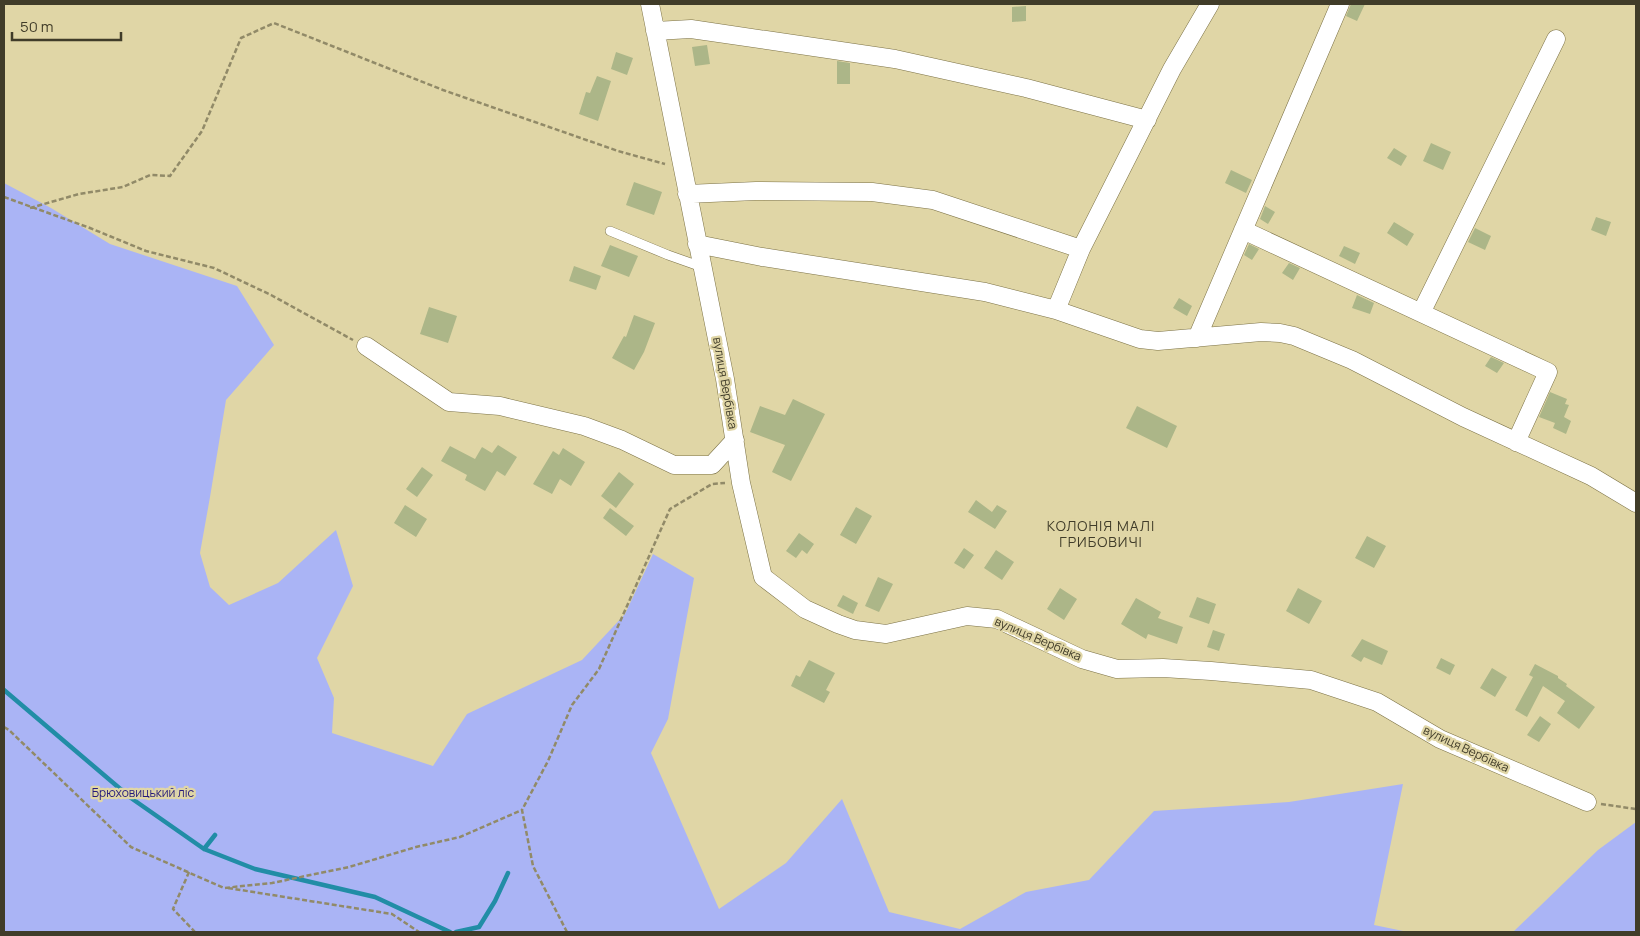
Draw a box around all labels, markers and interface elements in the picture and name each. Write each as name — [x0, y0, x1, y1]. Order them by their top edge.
scale bar — [12, 10, 121, 42]
text: 50 m — [20, 16, 54, 37]
street label: вулиця Вербівка — [709, 336, 742, 430]
district label: КОЛОНІЯ МАЛІ ГРИБОВИЧІ — [1047, 516, 1155, 551]
street label: вулиця Вербівка — [992, 613, 1084, 665]
street label: вулиця Вербівка — [1420, 721, 1512, 776]
park label: Брюховицький ліс — [92, 784, 195, 801]

